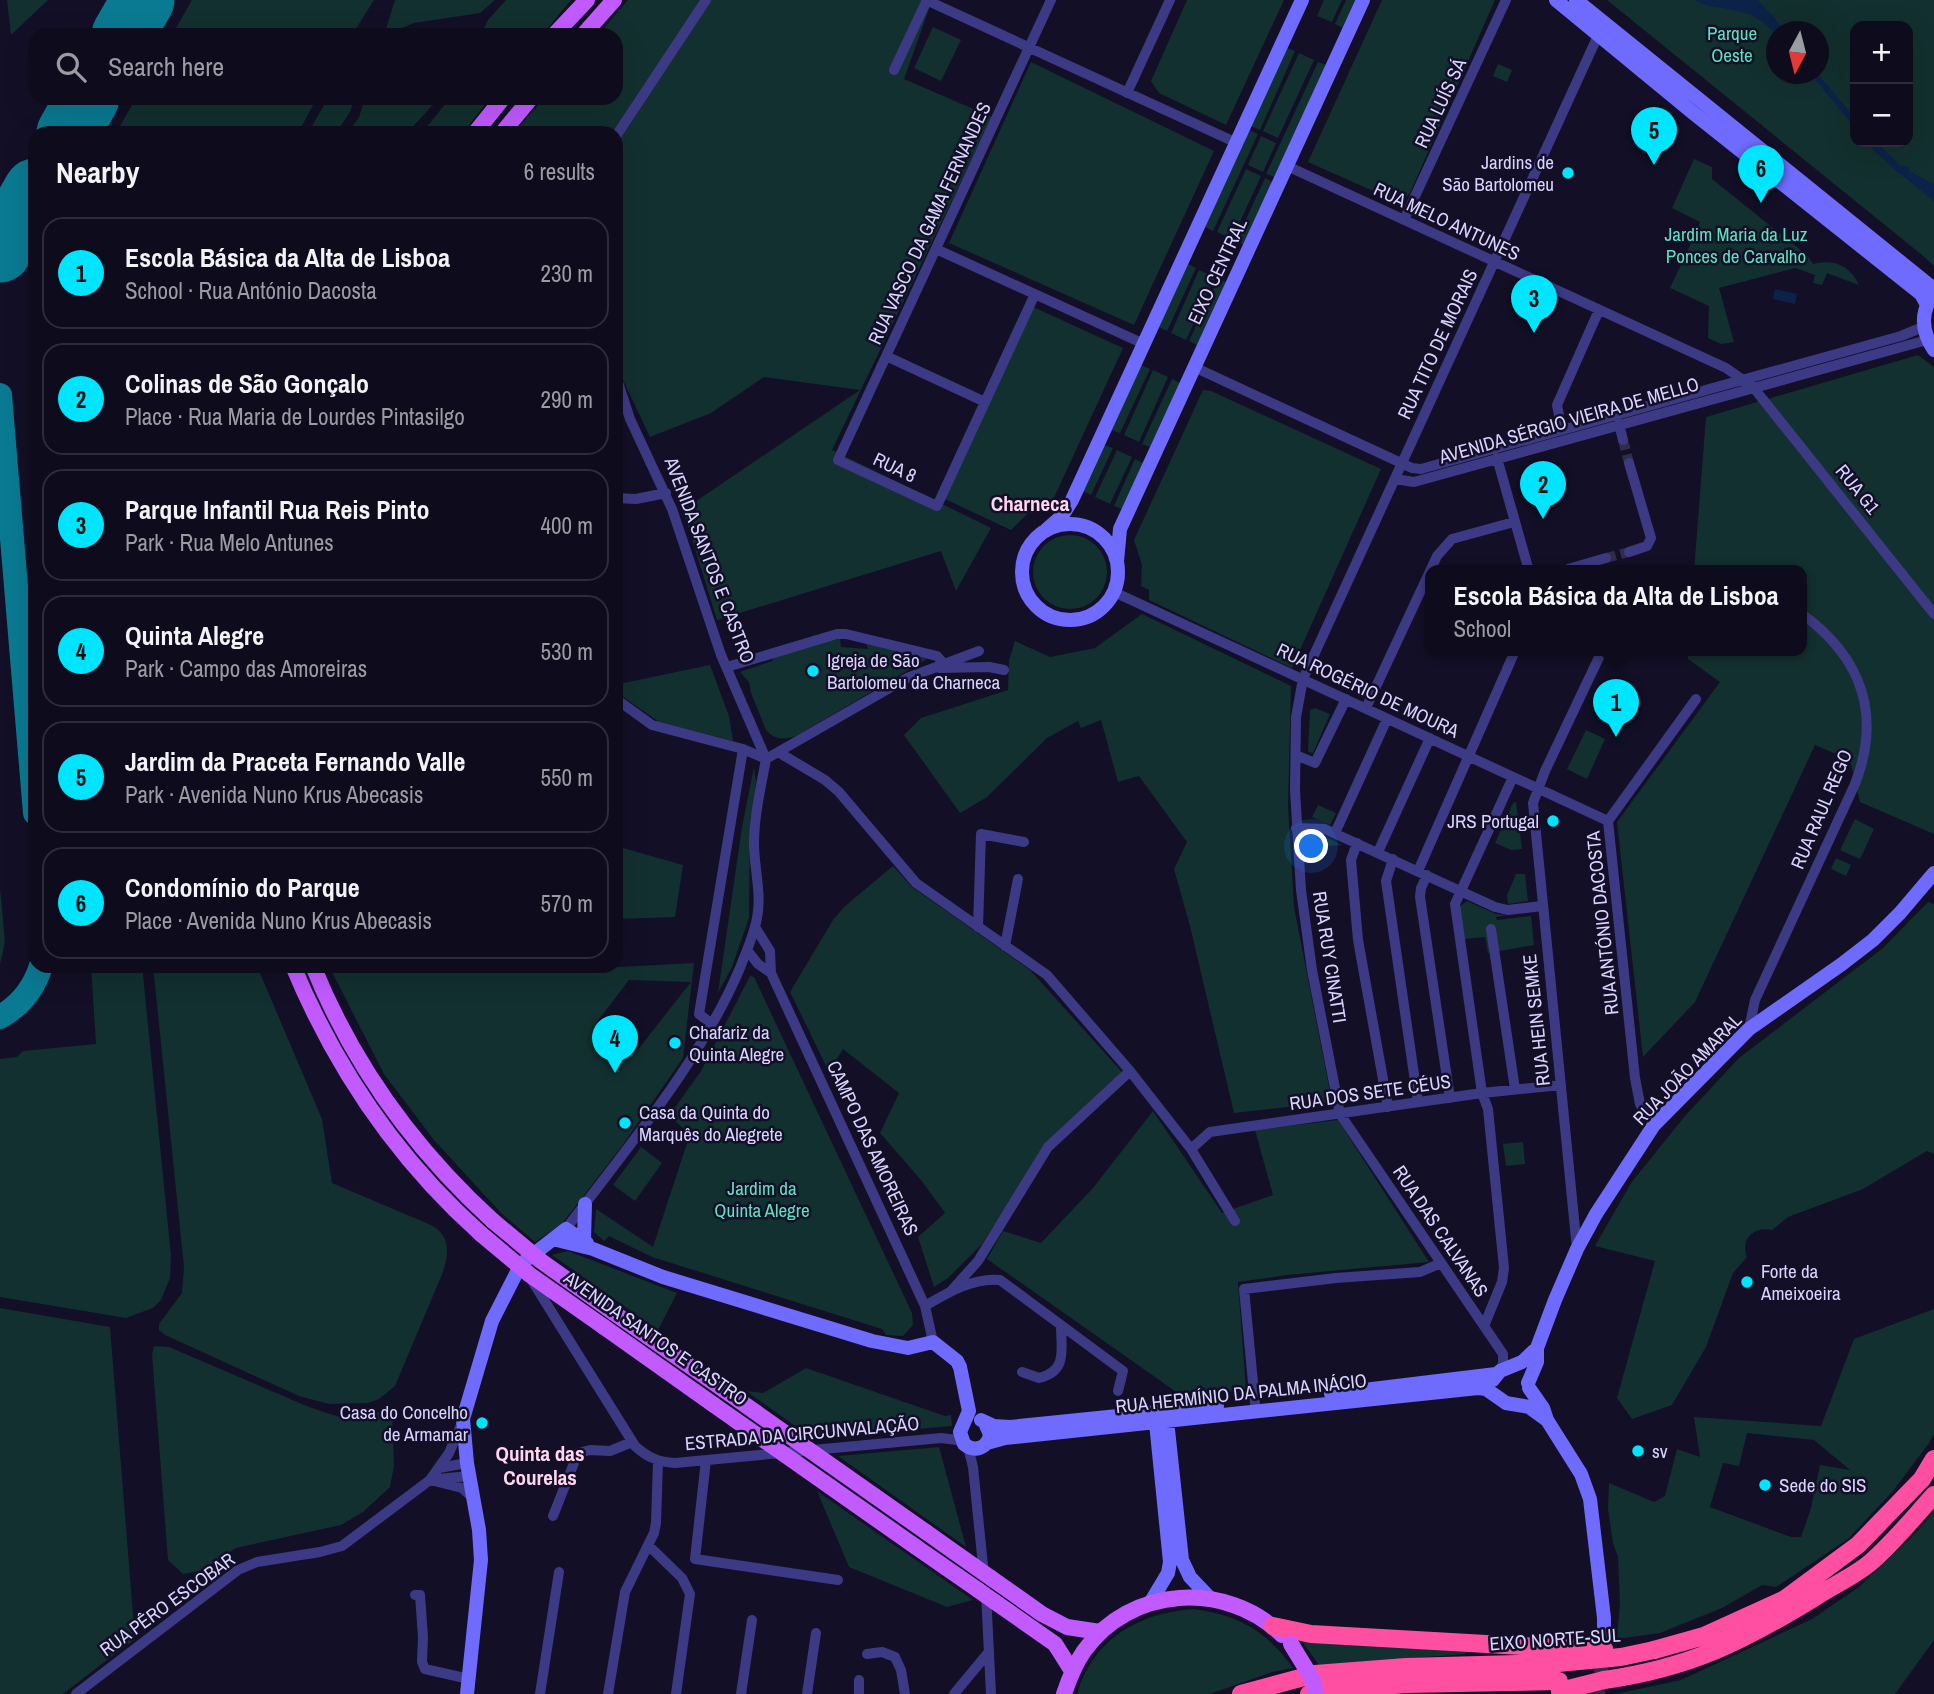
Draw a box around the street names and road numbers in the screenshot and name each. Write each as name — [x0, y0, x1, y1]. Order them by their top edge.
street label: RUA LUÍS SÁ — [1408, 53, 1472, 152]
street label: RUA VASCO DA GAMA FERNANDES — [861, 98, 997, 348]
street label: RUA MELO ANTUNES — [1370, 176, 1524, 266]
street label: EIXO CENTRAL — [1181, 213, 1253, 328]
street label: RUA TITO DE MORAIS — [1391, 265, 1483, 423]
street label: AVENIDA SÉRGIO VIEIRA DE MELLO — [1435, 370, 1702, 470]
street label: RUA 8 — [869, 446, 921, 488]
street label: AVENIDA SANTOS E CASTRO — [658, 452, 761, 667]
street label: RUA G1 — [1830, 459, 1886, 520]
street label: RUA ROGÉRIO DE MOURA — [1273, 636, 1464, 744]
street label: RUA RAUL REGO — [1784, 745, 1858, 873]
street label: RUA ANTÓNIO DACOSTA — [1579, 829, 1625, 1016]
street label: RUA RUY CINATTI — [1307, 889, 1353, 1025]
street label: RUA HEIN SEMKE — [1516, 953, 1556, 1087]
street label: RUA JOÃO AMARAL — [1627, 1007, 1747, 1131]
street label: CAMPO DAS AMOREIRAS — [821, 1056, 925, 1240]
street label: RUA DOS SETE CÉUS — [1288, 1068, 1452, 1116]
street label: RUA DAS CALVANAS — [1387, 1160, 1495, 1302]
street label: AVENIDA SANTOS E CASTRO — [558, 1264, 753, 1411]
street label: RUA HERMÍNIO DA PALMA INÁCIO — [1114, 1367, 1368, 1419]
street label: ESTRADA DA CIRCUNVALAÇÃO — [684, 1410, 920, 1456]
street label: RUA PÊRO ESCOBAR — [94, 1546, 240, 1662]
street label: EIXO NORTE-SUL — [1489, 1621, 1622, 1657]

